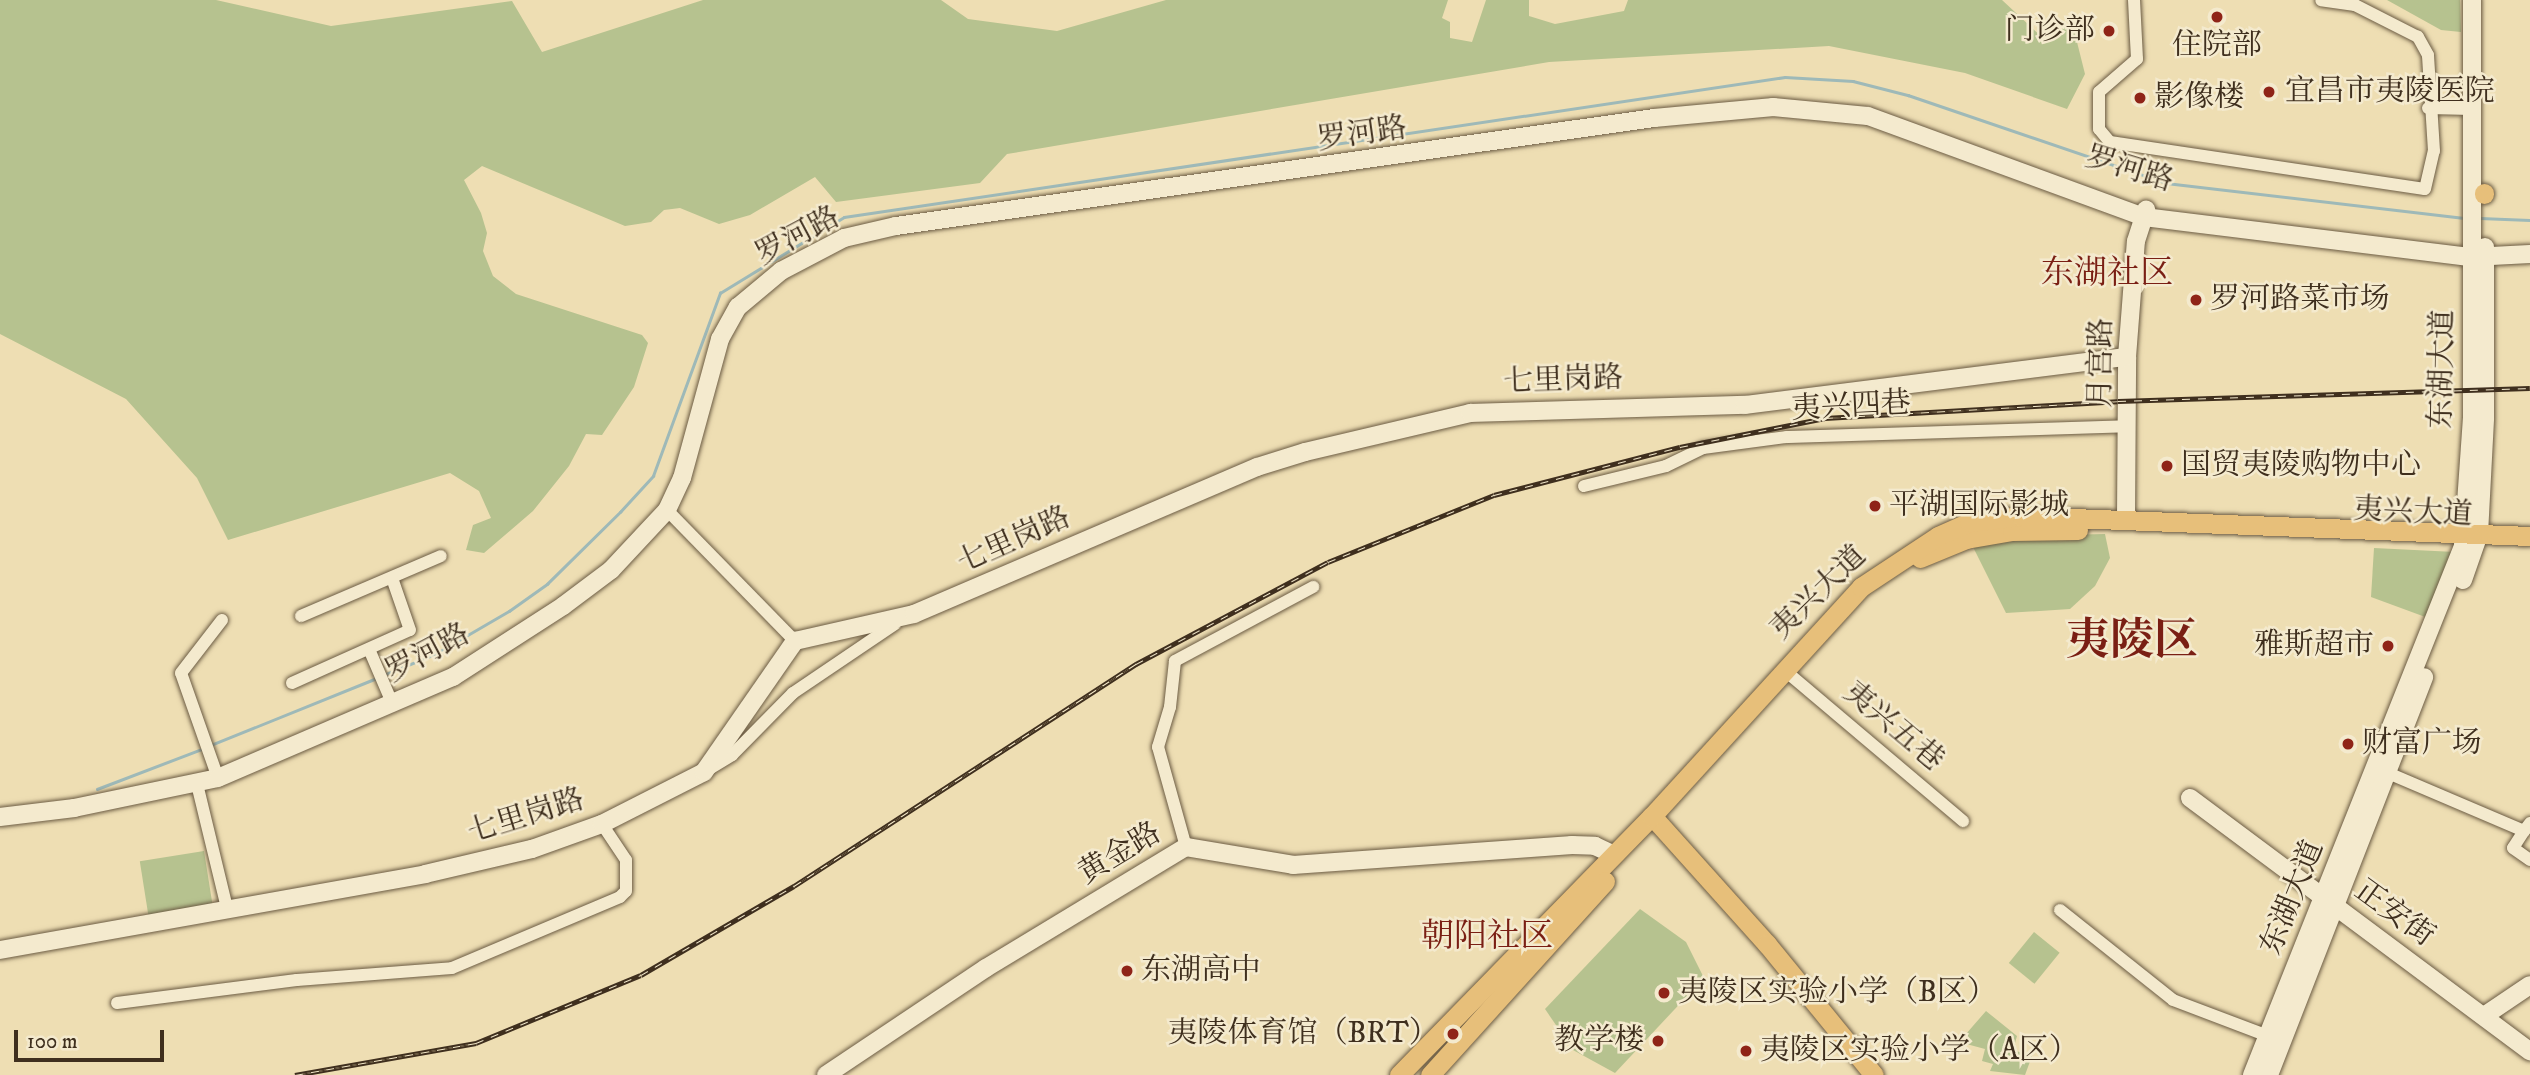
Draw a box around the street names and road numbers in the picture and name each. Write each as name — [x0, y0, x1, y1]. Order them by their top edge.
street label: 罗河路 — [1315, 111, 1409, 159]
street label: 罗河路 — [2081, 140, 2177, 200]
street label: 罗河路 — [750, 200, 846, 274]
street label: 东湖大道 — [2424, 309, 2462, 429]
street label: 月宫路 — [2083, 318, 2121, 408]
street label: 七里岗路 — [1502, 361, 1624, 401]
street label: 夷兴四巷 — [1790, 386, 1912, 428]
street label: 夷兴大道 — [2352, 492, 2474, 534]
street label: 七里岗路 — [952, 500, 1076, 582]
street label: 夷兴大道 — [1763, 538, 1875, 648]
street label: 罗河路 — [380, 617, 476, 691]
street label: 夷兴五巷 — [1835, 675, 1951, 779]
street label: 七里岗路 — [463, 782, 589, 852]
street label: 黄金路 — [1072, 815, 1168, 893]
street label: 东湖大道 — [2254, 836, 2332, 960]
street label: 正安街 — [2347, 873, 2441, 955]

